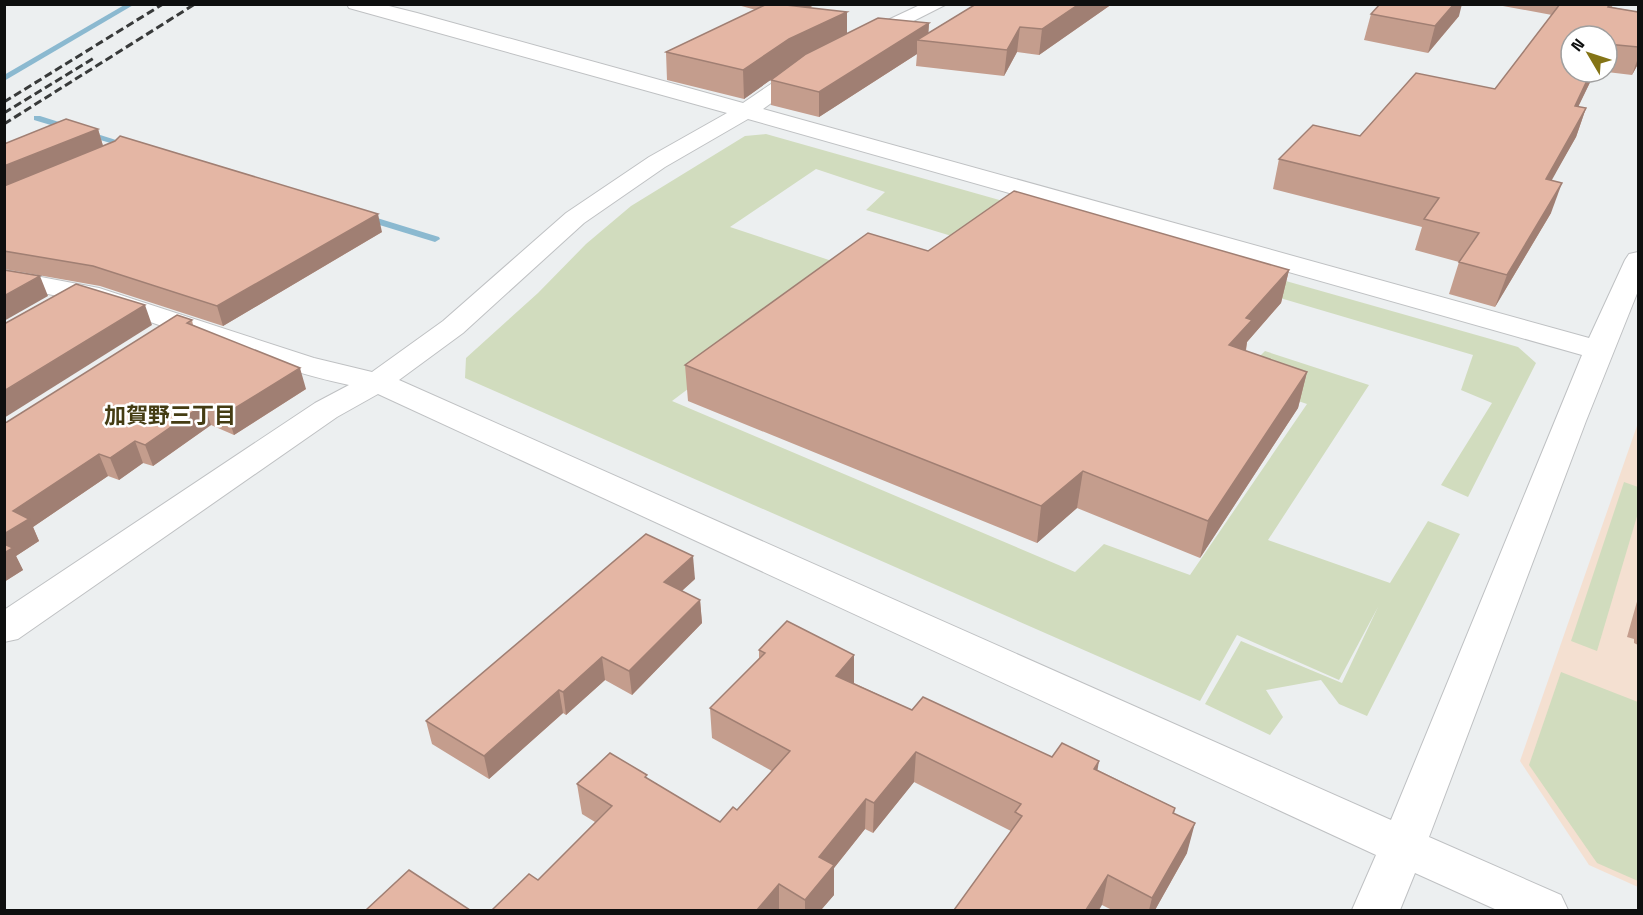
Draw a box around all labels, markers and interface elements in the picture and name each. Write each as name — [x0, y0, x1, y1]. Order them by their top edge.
north arrow — [1559, 24, 1619, 84]
text: N — [1565, 33, 1590, 56]
district label: 加賀野三丁目 — [104, 398, 236, 432]

